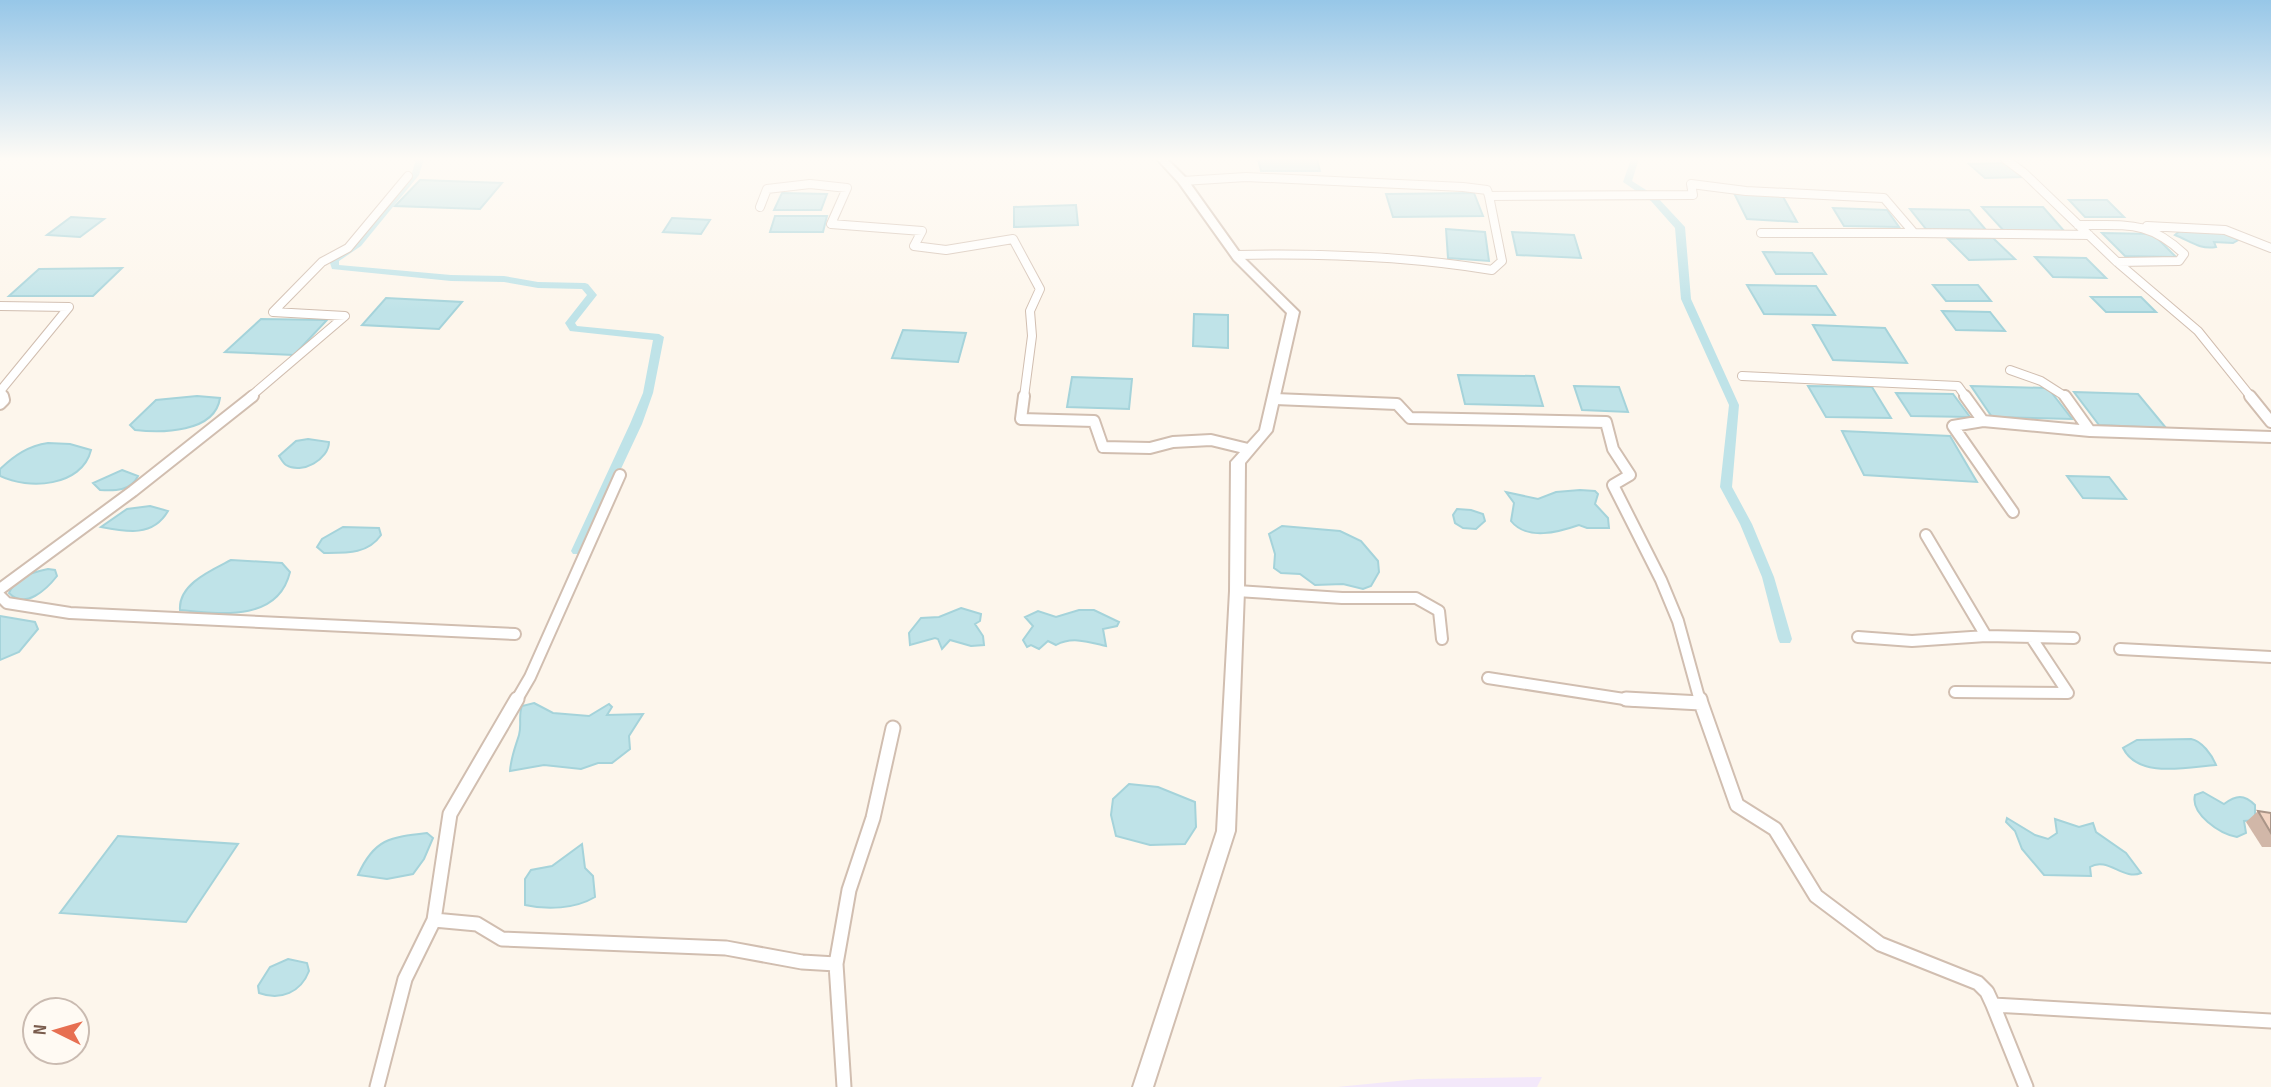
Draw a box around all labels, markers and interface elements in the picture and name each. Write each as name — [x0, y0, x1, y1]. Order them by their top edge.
north arrow — [21, 996, 91, 1066]
text: N — [29, 1024, 52, 1036]

